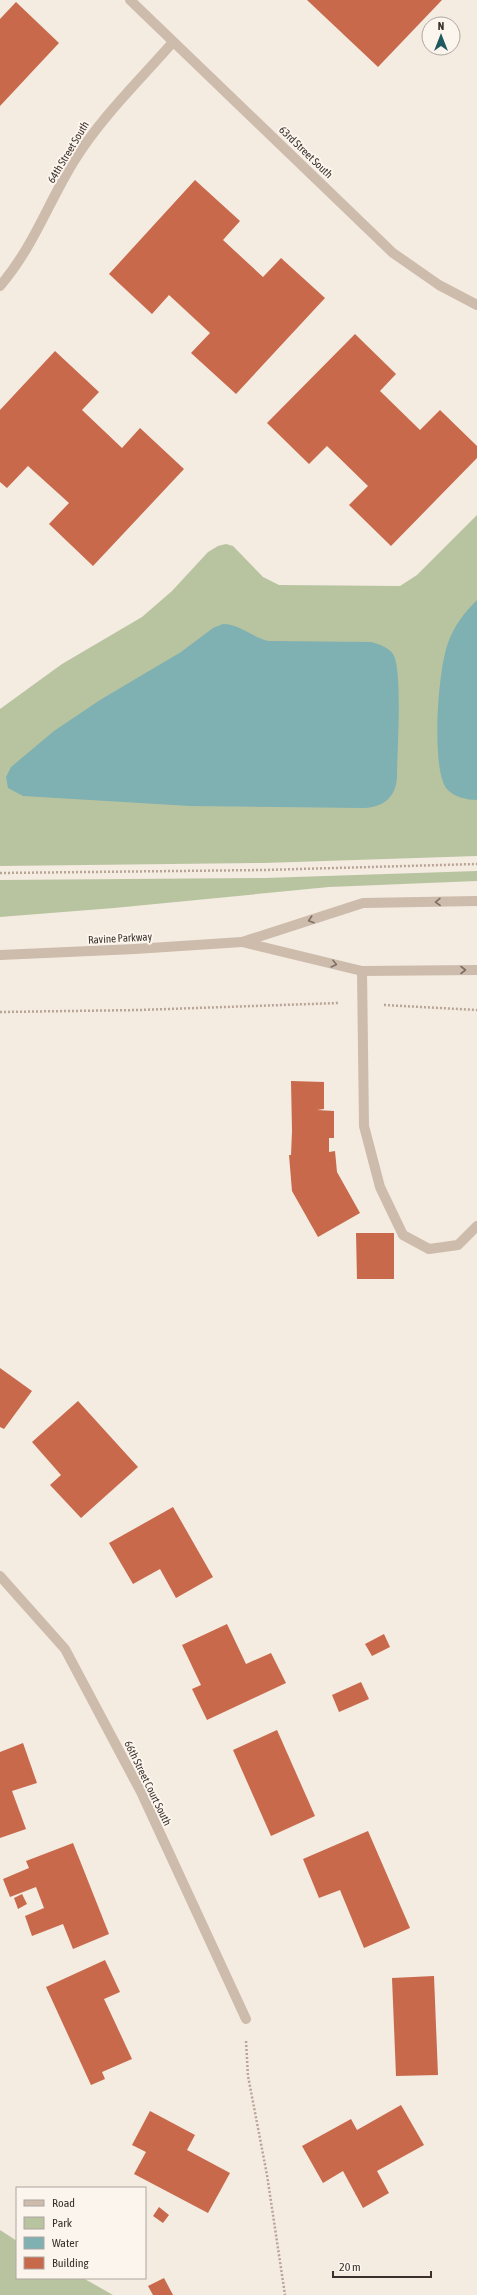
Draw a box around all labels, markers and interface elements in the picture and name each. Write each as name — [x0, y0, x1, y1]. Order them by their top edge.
north arrow — [421, 16, 461, 56]
text: N — [438, 20, 444, 32]
street label: 64th Street South — [45, 119, 91, 185]
street label: 63rd Street South — [277, 124, 335, 180]
one-way arrow — [435, 898, 441, 906]
one-way arrow — [307, 915, 314, 924]
street label: Ravine Parkway — [88, 930, 153, 946]
one-way arrow — [331, 960, 337, 968]
one-way arrow — [460, 966, 466, 974]
street label: 66th Street Court South — [122, 1739, 174, 1827]
legend — [16, 2187, 146, 2279]
text: Road — [52, 2196, 75, 2210]
text: Park — [52, 2216, 73, 2230]
text: Water — [52, 2236, 79, 2250]
scale bar — [333, 2253, 431, 2279]
text: Building — [52, 2256, 90, 2270]
text: 20 m — [339, 2260, 361, 2274]

